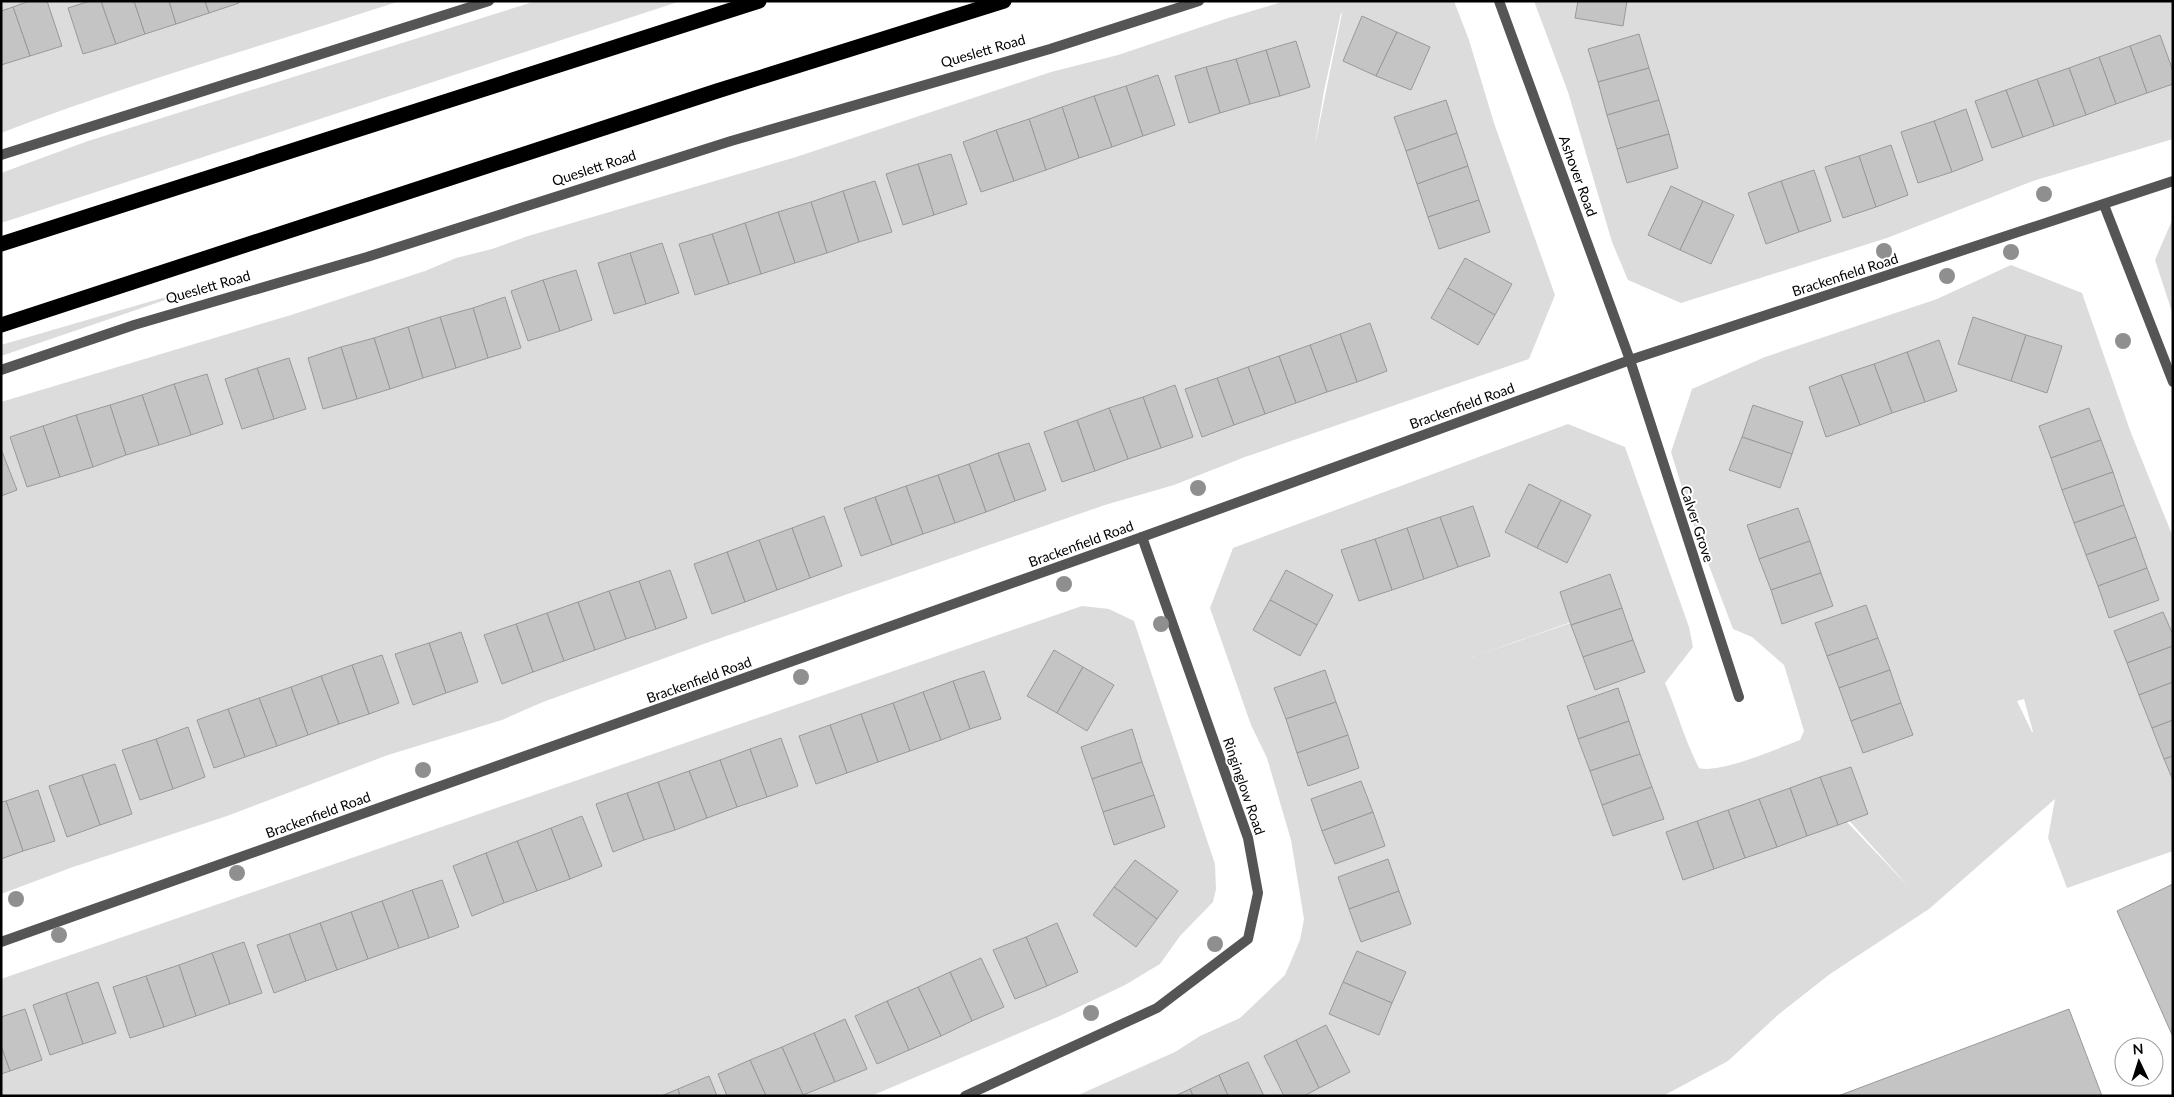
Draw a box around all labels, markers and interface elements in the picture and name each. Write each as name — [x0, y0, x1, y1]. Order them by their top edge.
street label: Queslett Road — [939, 30, 1027, 71]
street label: Ashover Road — [1556, 133, 1601, 219]
street label: Queslett Road — [550, 146, 638, 189]
street label: Brackenfield Road — [1790, 249, 1900, 300]
street label: Queslett Road — [164, 266, 252, 307]
street label: Brackenfield Road — [1407, 379, 1517, 432]
street label: Calver Grove — [1677, 483, 1718, 564]
street label: Brackenfield Road — [1026, 517, 1136, 570]
street label: Brackenfield Road — [644, 653, 754, 706]
street label: Ringinglow Road — [1220, 735, 1269, 837]
street label: Brackenfield Road — [263, 788, 373, 841]
north arrow — [2114, 1037, 2164, 1087]
text: N — [2132, 1040, 2144, 1057]

